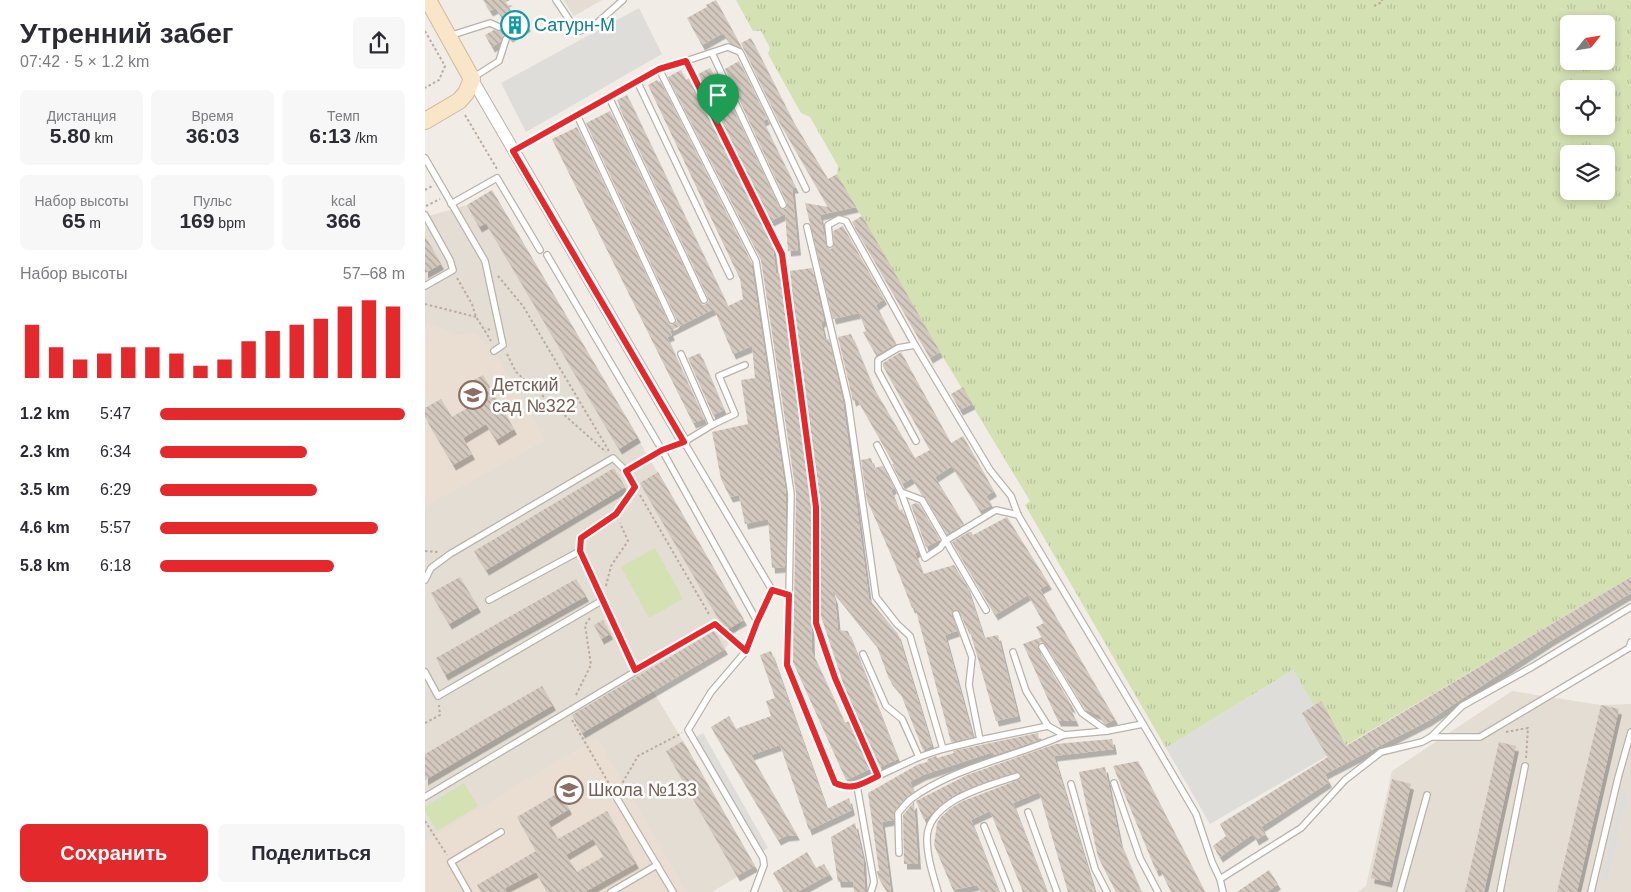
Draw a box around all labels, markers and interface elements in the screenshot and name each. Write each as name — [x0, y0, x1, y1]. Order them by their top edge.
building icon: Сатурн-М — [500, 10, 530, 40]
place label: Сатурн-М — [534, 15, 615, 35]
north arrow — [1560, 15, 1615, 70]
map controls — [1560, 15, 1615, 200]
button: share — [353, 17, 405, 69]
text: Утренний забег — [20, 18, 234, 49]
text: 07:42 · 5 × 1.2 km — [20, 53, 149, 70]
pin — [697, 74, 739, 125]
button: locate — [1560, 80, 1615, 135]
icon: arrive — [704, 81, 732, 109]
text: Дистанция — [47, 108, 116, 124]
text: Время — [191, 108, 234, 124]
text: Темп — [327, 108, 360, 124]
text: 5.80 — [50, 124, 91, 147]
text: 36:03 — [186, 124, 239, 147]
text: 6:13 — [309, 124, 351, 147]
text: km — [91, 130, 113, 146]
text: /km — [351, 130, 378, 146]
button: layers — [1560, 145, 1615, 200]
text: Набор высоты — [35, 193, 129, 209]
text: Пульс — [193, 193, 232, 209]
text: kcal — [331, 193, 356, 209]
text: 65 — [62, 209, 85, 232]
text: 169 — [179, 209, 214, 232]
text: 366 — [326, 209, 361, 232]
text: m — [85, 215, 101, 231]
text: bpm — [214, 215, 246, 231]
text: Набор высоты — [20, 265, 127, 282]
text: 57–68 m — [343, 265, 405, 282]
place label: Детский сад №322 — [492, 375, 576, 416]
school or university icon: Детский сад №322 — [458, 380, 488, 410]
text: 1.2 km — [20, 405, 70, 422]
text: 5:47 — [100, 405, 131, 422]
text: 2.3 km — [20, 443, 70, 460]
text: 6:34 — [100, 443, 131, 460]
text: 3.5 km — [20, 481, 70, 498]
text: 6:29 — [100, 481, 131, 498]
text: 4.6 km — [20, 519, 70, 536]
text: 5:57 — [100, 519, 131, 536]
text: 5.8 km — [20, 557, 70, 574]
text: 6:18 — [100, 557, 131, 574]
school or university icon: Школа №133 — [554, 775, 584, 805]
place label: Школа №133 — [588, 780, 697, 800]
button: Сохранить — [20, 824, 208, 882]
button: Поделиться — [218, 824, 405, 882]

